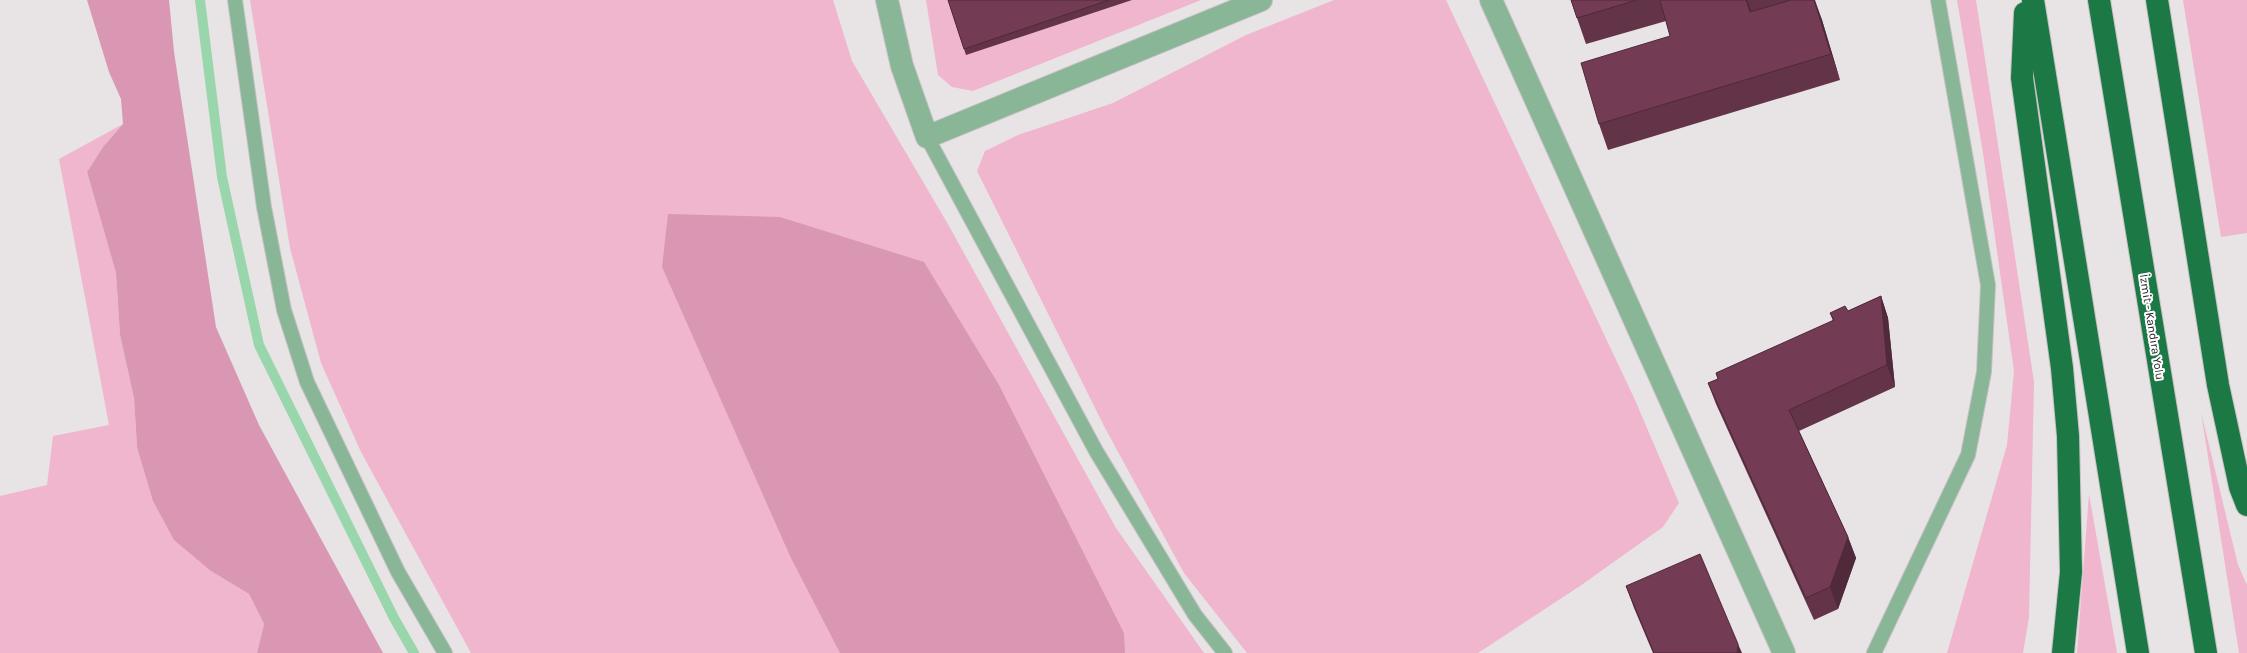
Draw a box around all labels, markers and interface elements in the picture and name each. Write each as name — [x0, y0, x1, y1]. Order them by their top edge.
street label: İzmit - Kandıra Yolu — [2137, 273, 2167, 381]

